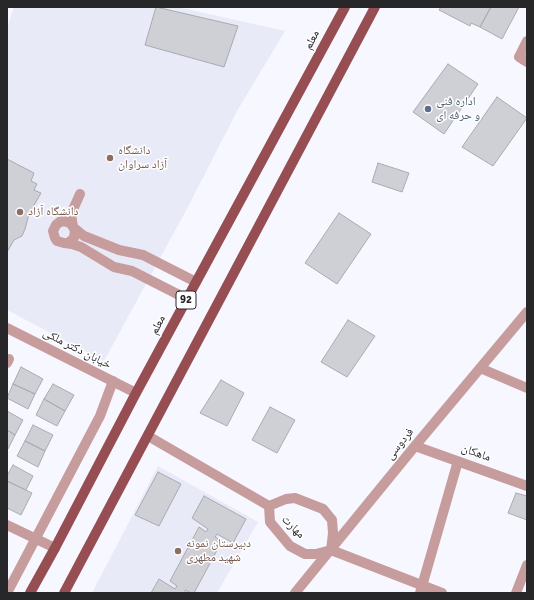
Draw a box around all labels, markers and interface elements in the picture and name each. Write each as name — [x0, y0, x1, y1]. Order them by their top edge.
street label: معلم — [301, 28, 323, 52]
place label: اداره فنی و حرفه ای — [436, 95, 480, 123]
marker: اداره فنی و حرفه ای — [423, 104, 433, 114]
place label: دانشگاه آزاد سراوان — [118, 144, 167, 172]
marker: دانشگاه آزاد سراوان — [105, 153, 115, 163]
place label: دانشگاه آزاد — [28, 205, 78, 219]
marker: دانشگاه آزاد — [15, 207, 25, 217]
road number: 92 — [176, 291, 196, 309]
street label: معلم — [147, 313, 169, 337]
street label: خیابان دکتر ملکی — [40, 326, 114, 372]
street label: فردوسی — [383, 425, 417, 463]
street label: ماهکان — [459, 441, 493, 465]
street label: مهارت — [278, 512, 308, 542]
place label: دبیرستان نمونه شهید مطهری — [186, 537, 251, 565]
marker: دبیرستان نمونه شهید مطهری — [173, 546, 183, 556]

